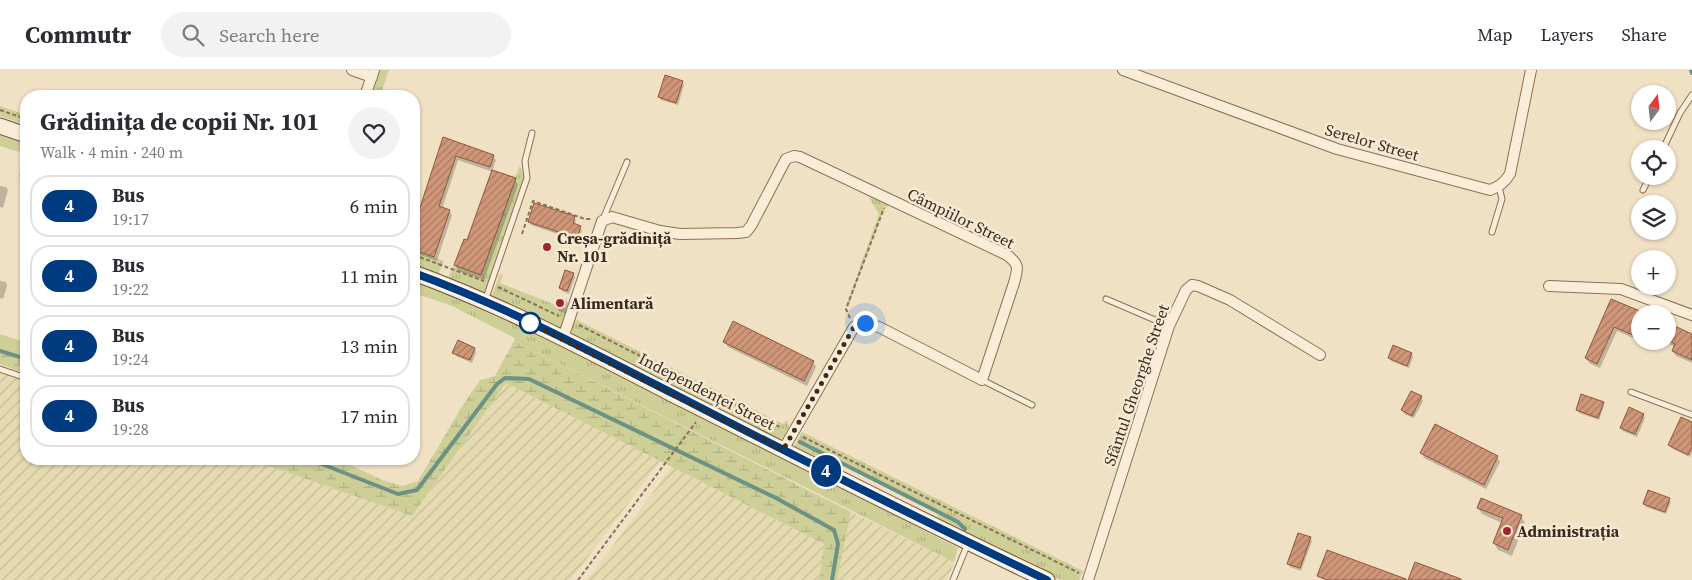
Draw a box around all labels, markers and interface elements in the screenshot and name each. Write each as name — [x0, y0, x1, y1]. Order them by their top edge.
search box — [161, 12, 511, 57]
text: Commutr — [25, 18, 131, 51]
icon: search — [179, 21, 207, 49]
text: Search here — [219, 22, 319, 48]
text: Map — [1477, 22, 1512, 47]
text: Layers — [1540, 22, 1593, 47]
text: Share — [1621, 22, 1667, 47]
north arrow — [1631, 85, 1676, 130]
map controls — [1631, 85, 1676, 350]
text: Grădinița de copii Nr. 101 — [40, 105, 319, 138]
button: heart — [348, 107, 400, 159]
street label: Serelor Street — [1323, 118, 1422, 166]
button: locate — [1631, 140, 1676, 185]
text: Walk · 4 min · 240 m — [40, 141, 183, 163]
text: Bus — [112, 182, 144, 208]
street label: Câmpiilor Street — [904, 183, 1019, 254]
text: 4 — [65, 193, 74, 218]
text: 6 min — [350, 193, 398, 219]
button: layers — [1631, 195, 1676, 240]
text: 19:17 — [112, 208, 149, 230]
place label: Creșa-grădiniță Nr. 101 — [557, 227, 672, 267]
marker: Creșa-grădiniță Nr. 101 — [541, 241, 553, 253]
button: + — [1631, 250, 1676, 295]
text: Bus — [112, 252, 144, 278]
text: 4 — [65, 263, 74, 288]
text: 11 min — [340, 263, 398, 289]
text: 19:22 — [112, 278, 149, 300]
place label: Alimentară — [570, 292, 654, 314]
marker: Alimentară — [554, 297, 566, 309]
street label: Sfântul Gheorghe Street — [1098, 301, 1174, 469]
button: − — [1631, 305, 1676, 350]
your location — [853, 311, 878, 336]
unlabelled marker — [519, 312, 541, 334]
text: Bus — [112, 322, 144, 348]
text: 4 — [65, 333, 74, 358]
text: 13 min — [340, 333, 398, 359]
street label: Independenței Street — [635, 347, 780, 435]
text: 19:24 — [112, 348, 149, 370]
text: Bus — [112, 392, 144, 418]
text: 4 — [65, 403, 74, 428]
text: 17 min — [340, 403, 398, 429]
text: 19:28 — [112, 418, 149, 440]
line badge: 4 — [810, 455, 842, 487]
text: 4 — [821, 458, 831, 483]
place label: Administrația — [1517, 520, 1620, 542]
marker: Administrația — [1501, 525, 1513, 537]

